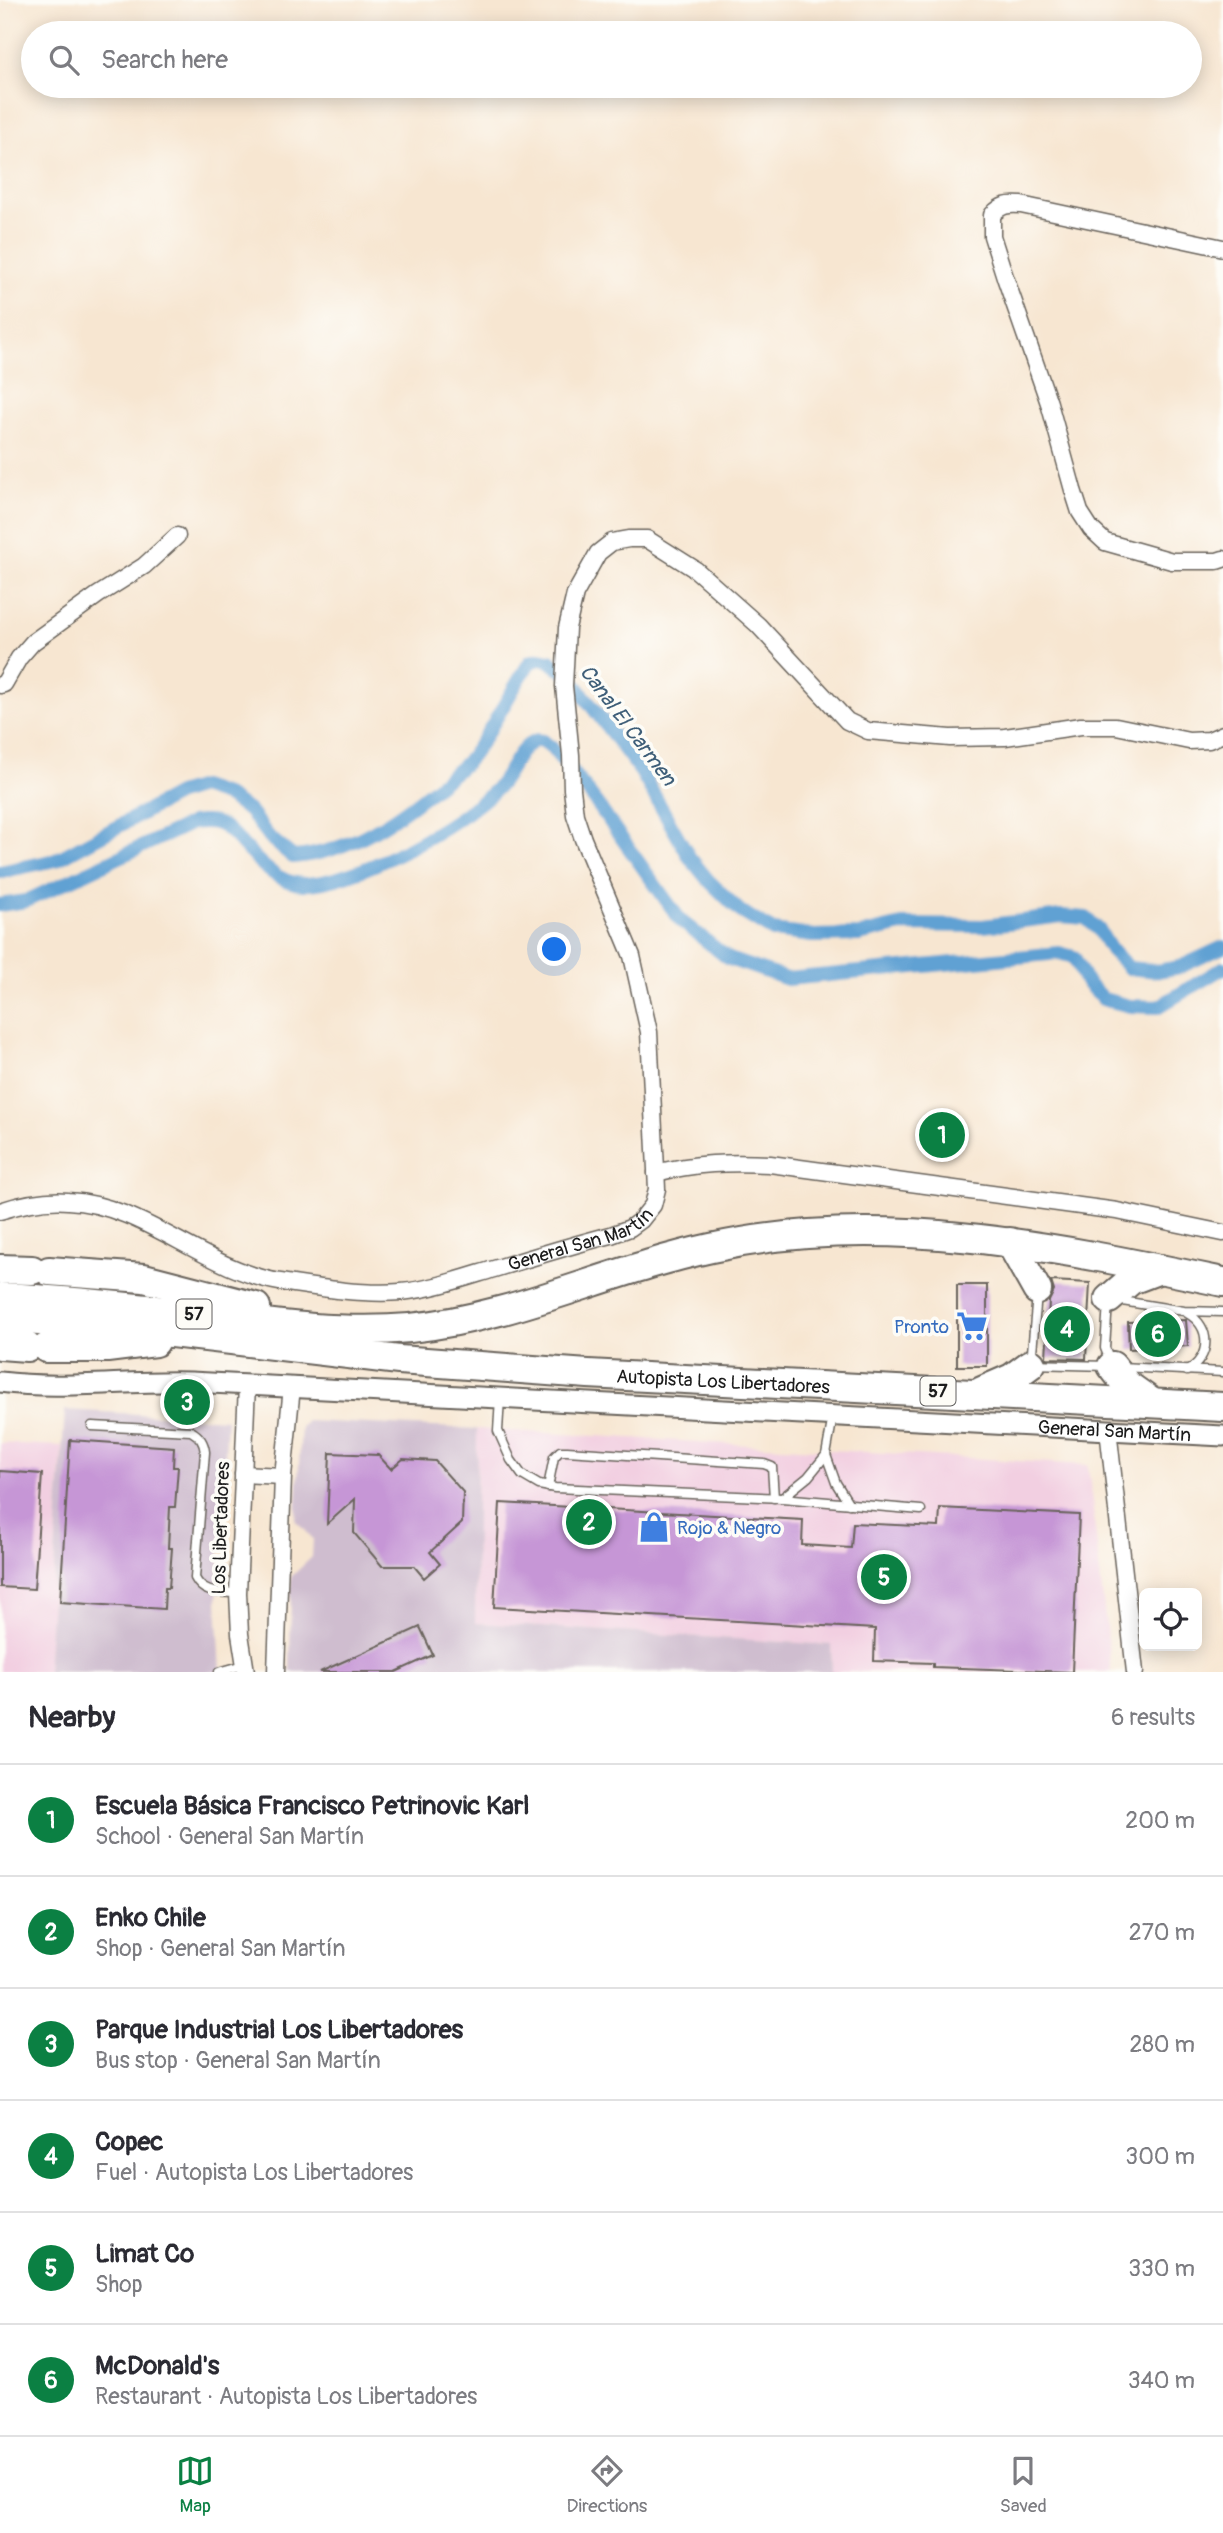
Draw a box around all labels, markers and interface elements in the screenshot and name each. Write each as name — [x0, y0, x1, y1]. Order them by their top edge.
search box — [21, 21, 1202, 98]
icon: search — [45, 41, 83, 79]
text: Search here — [101, 44, 228, 76]
water label: Canal El Carmen — [573, 659, 683, 792]
your location — [537, 932, 571, 966]
pin: 1 — [919, 1109, 965, 1161]
street label: General San Martín — [505, 1203, 659, 1277]
road number: 57 — [176, 1300, 212, 1329]
pin: 4 — [1044, 1303, 1090, 1355]
pin: 6 — [1135, 1308, 1181, 1360]
supermarket icon: Pronto — [955, 1309, 989, 1343]
place label: Pronto — [894, 1315, 949, 1339]
street label: Autopista Los Libertadores — [616, 1364, 831, 1400]
pin: 3 — [164, 1376, 210, 1428]
road number: 57 — [920, 1376, 956, 1406]
street label: General San Martín — [1037, 1415, 1192, 1447]
street label: Los Libertadores — [207, 1461, 235, 1595]
pin: 2 — [566, 1496, 612, 1548]
shop icon: Rojo & Negro — [637, 1510, 671, 1544]
place label: Rojo & Negro — [677, 1516, 781, 1540]
pin: 5 — [861, 1551, 907, 1603]
map controls — [1139, 1588, 1202, 1651]
button: locate — [1139, 1588, 1202, 1651]
text: Nearby — [28, 1699, 115, 1736]
text: 6 results — [1111, 1703, 1195, 1732]
text: Escuela Básica Francisco Petrinovic Karl — [95, 1790, 529, 1822]
text: 1 — [47, 1806, 56, 1835]
text: 200 m — [1125, 1806, 1195, 1835]
text: School · General San Martín — [95, 1822, 364, 1851]
text: Enko Chile — [95, 1902, 206, 1934]
text: 2 — [45, 1918, 57, 1947]
text: 270 m — [1129, 1918, 1195, 1947]
text: Shop · General San Martín — [95, 1934, 346, 1963]
text: Parque Industrial Los Libertadores — [95, 2014, 463, 2046]
text: 3 — [45, 2030, 57, 2059]
text: 280 m — [1129, 2030, 1195, 2059]
text: Bus stop · General San Martín — [95, 2046, 381, 2075]
text: Copec — [95, 2126, 164, 2158]
text: 4 — [44, 2142, 58, 2171]
text: 300 m — [1125, 2142, 1195, 2171]
text: Fuel · Autopista Los Libertadores — [95, 2158, 413, 2187]
text: Limat Co — [95, 2238, 194, 2270]
text: 5 — [45, 2254, 57, 2283]
text: 330 m — [1128, 2254, 1195, 2283]
text: Shop — [95, 2270, 143, 2299]
text: McDonald's — [95, 2350, 219, 2382]
text: 6 — [44, 2366, 58, 2395]
text: 340 m — [1128, 2366, 1195, 2395]
text: Restaurant · Autopista Los Libertadores — [95, 2382, 477, 2411]
tab: Map — [176, 2452, 214, 2518]
tab: Directions — [567, 2452, 647, 2518]
tab: Saved — [1000, 2452, 1047, 2518]

